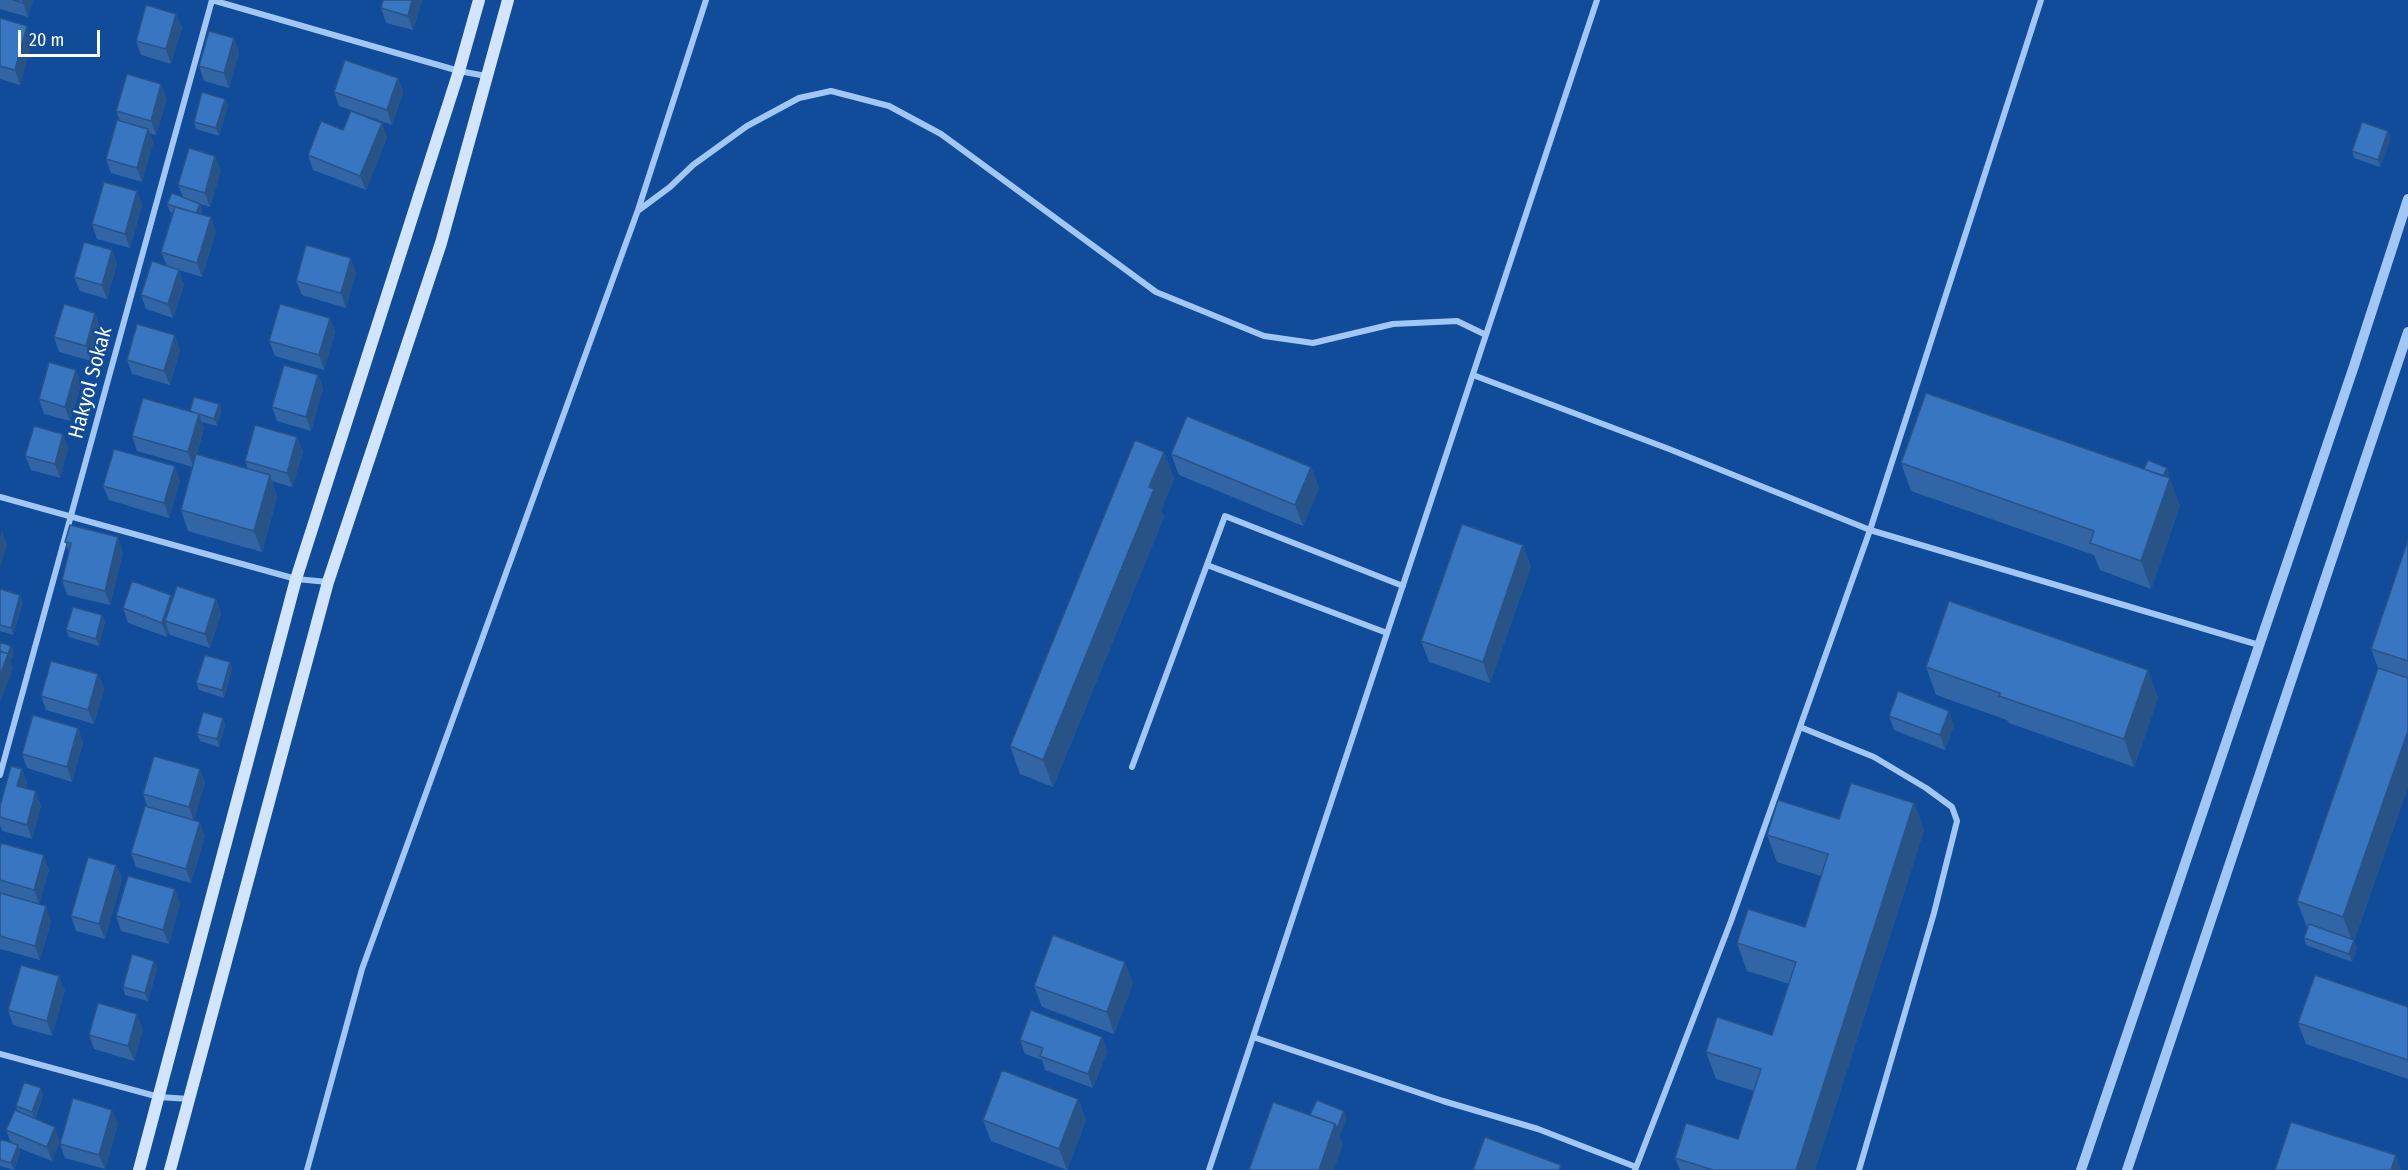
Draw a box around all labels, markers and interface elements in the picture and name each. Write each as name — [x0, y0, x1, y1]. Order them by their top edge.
scale bar — [21, 18, 104, 56]
text: 20 m — [29, 29, 64, 51]
street label: Hakyol Sokak — [64, 324, 118, 442]

